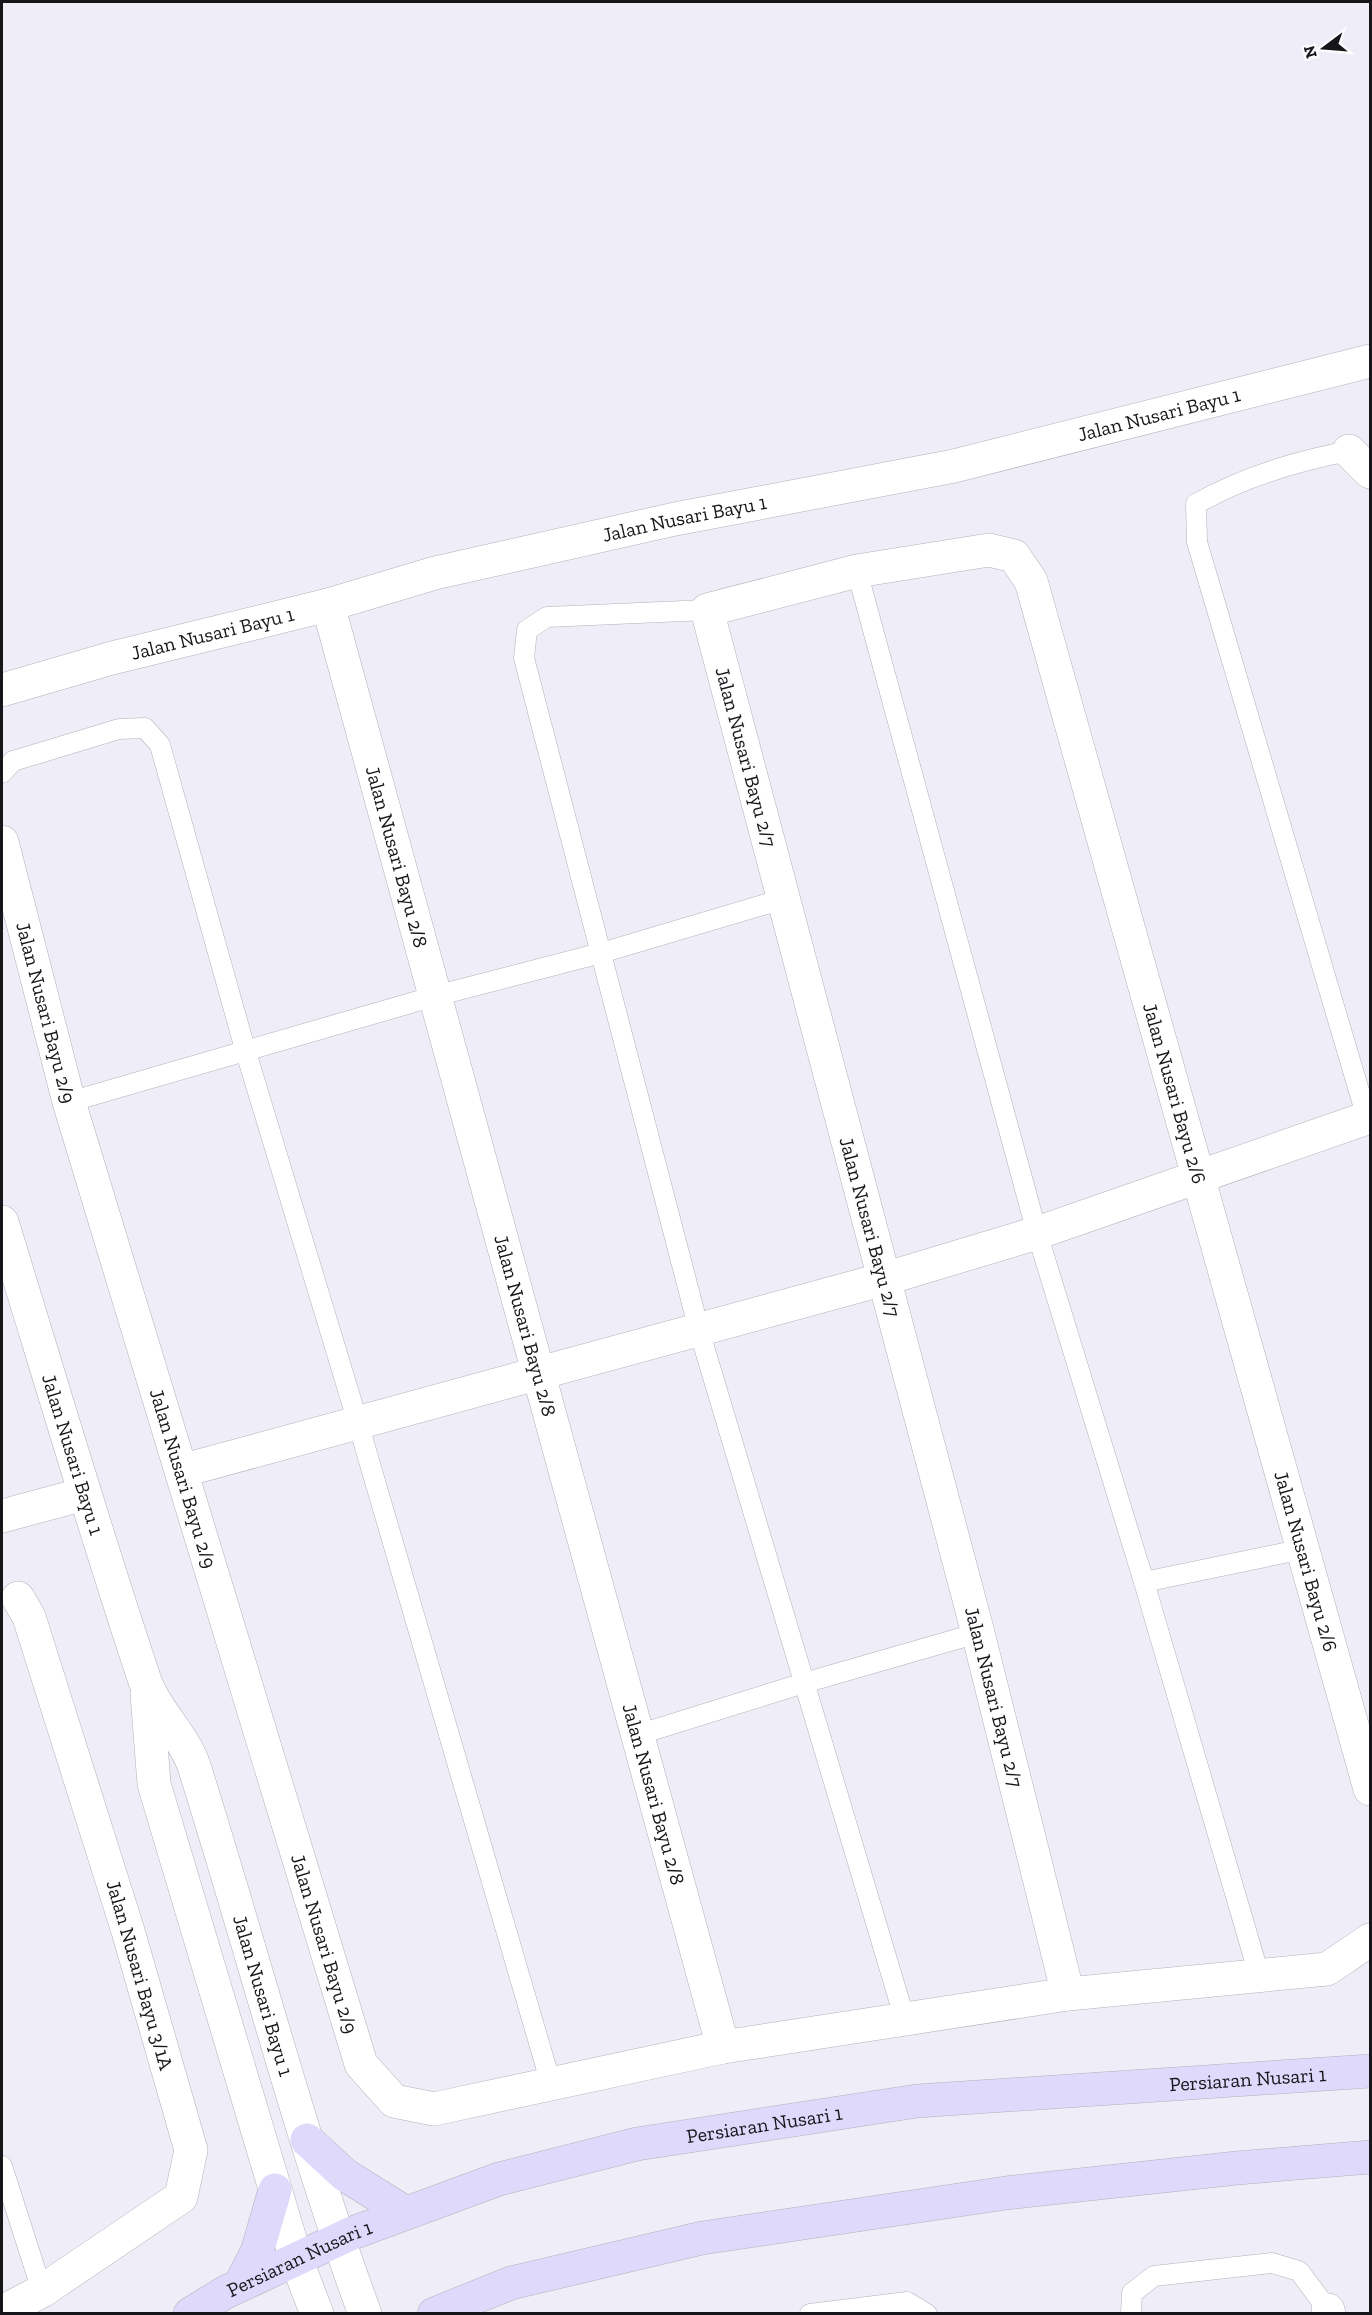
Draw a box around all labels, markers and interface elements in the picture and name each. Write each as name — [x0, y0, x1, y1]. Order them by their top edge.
north arrow — [1294, 18, 1354, 78]
text: N — [1299, 44, 1321, 60]
street label: Jalan Nusari Bayu 1 — [1075, 382, 1243, 446]
street label: Jalan Nusari Bayu 1 — [600, 490, 769, 547]
street label: Jalan Nusari Bayu 1 — [129, 602, 297, 665]
street label: Jalan Nusari Bayu 2/7 — [710, 664, 782, 850]
street label: Jalan Nusari Bayu 2/8 — [361, 763, 433, 950]
street label: Jalan Nusari Bayu 2/9 — [11, 919, 81, 1106]
street label: Jalan Nusari Bayu 2/6 — [1138, 1000, 1212, 1186]
street label: Jalan Nusari Bayu 2/7 — [834, 1134, 906, 1320]
street label: Jalan Nusari Bayu 2/8 — [489, 1232, 562, 1419]
street label: Jalan Nusari Bayu 1 — [37, 1371, 109, 1538]
street label: Jalan Nusari Bayu 2/9 — [145, 1386, 222, 1571]
street label: Jalan Nusari Bayu 2/6 — [1269, 1468, 1343, 1654]
street label: Jalan Nusari Bayu 2/7 — [960, 1604, 1028, 1790]
street label: Jalan Nusari Bayu 2/8 — [617, 1701, 690, 1888]
street label: Jalan Nusari Bayu 2/9 — [286, 1851, 363, 2036]
street label: Jalan Nusari Bayu 3/1A — [101, 1877, 179, 2074]
street label: Jalan Nusari Bayu 1 — [228, 1912, 298, 2079]
street label: Persiaran Nusari 1 — [1168, 2062, 1327, 2096]
street label: Persiaran Nusari 1 — [685, 2101, 844, 2148]
street label: Persiaran Nusari 1 — [223, 2215, 376, 2302]

